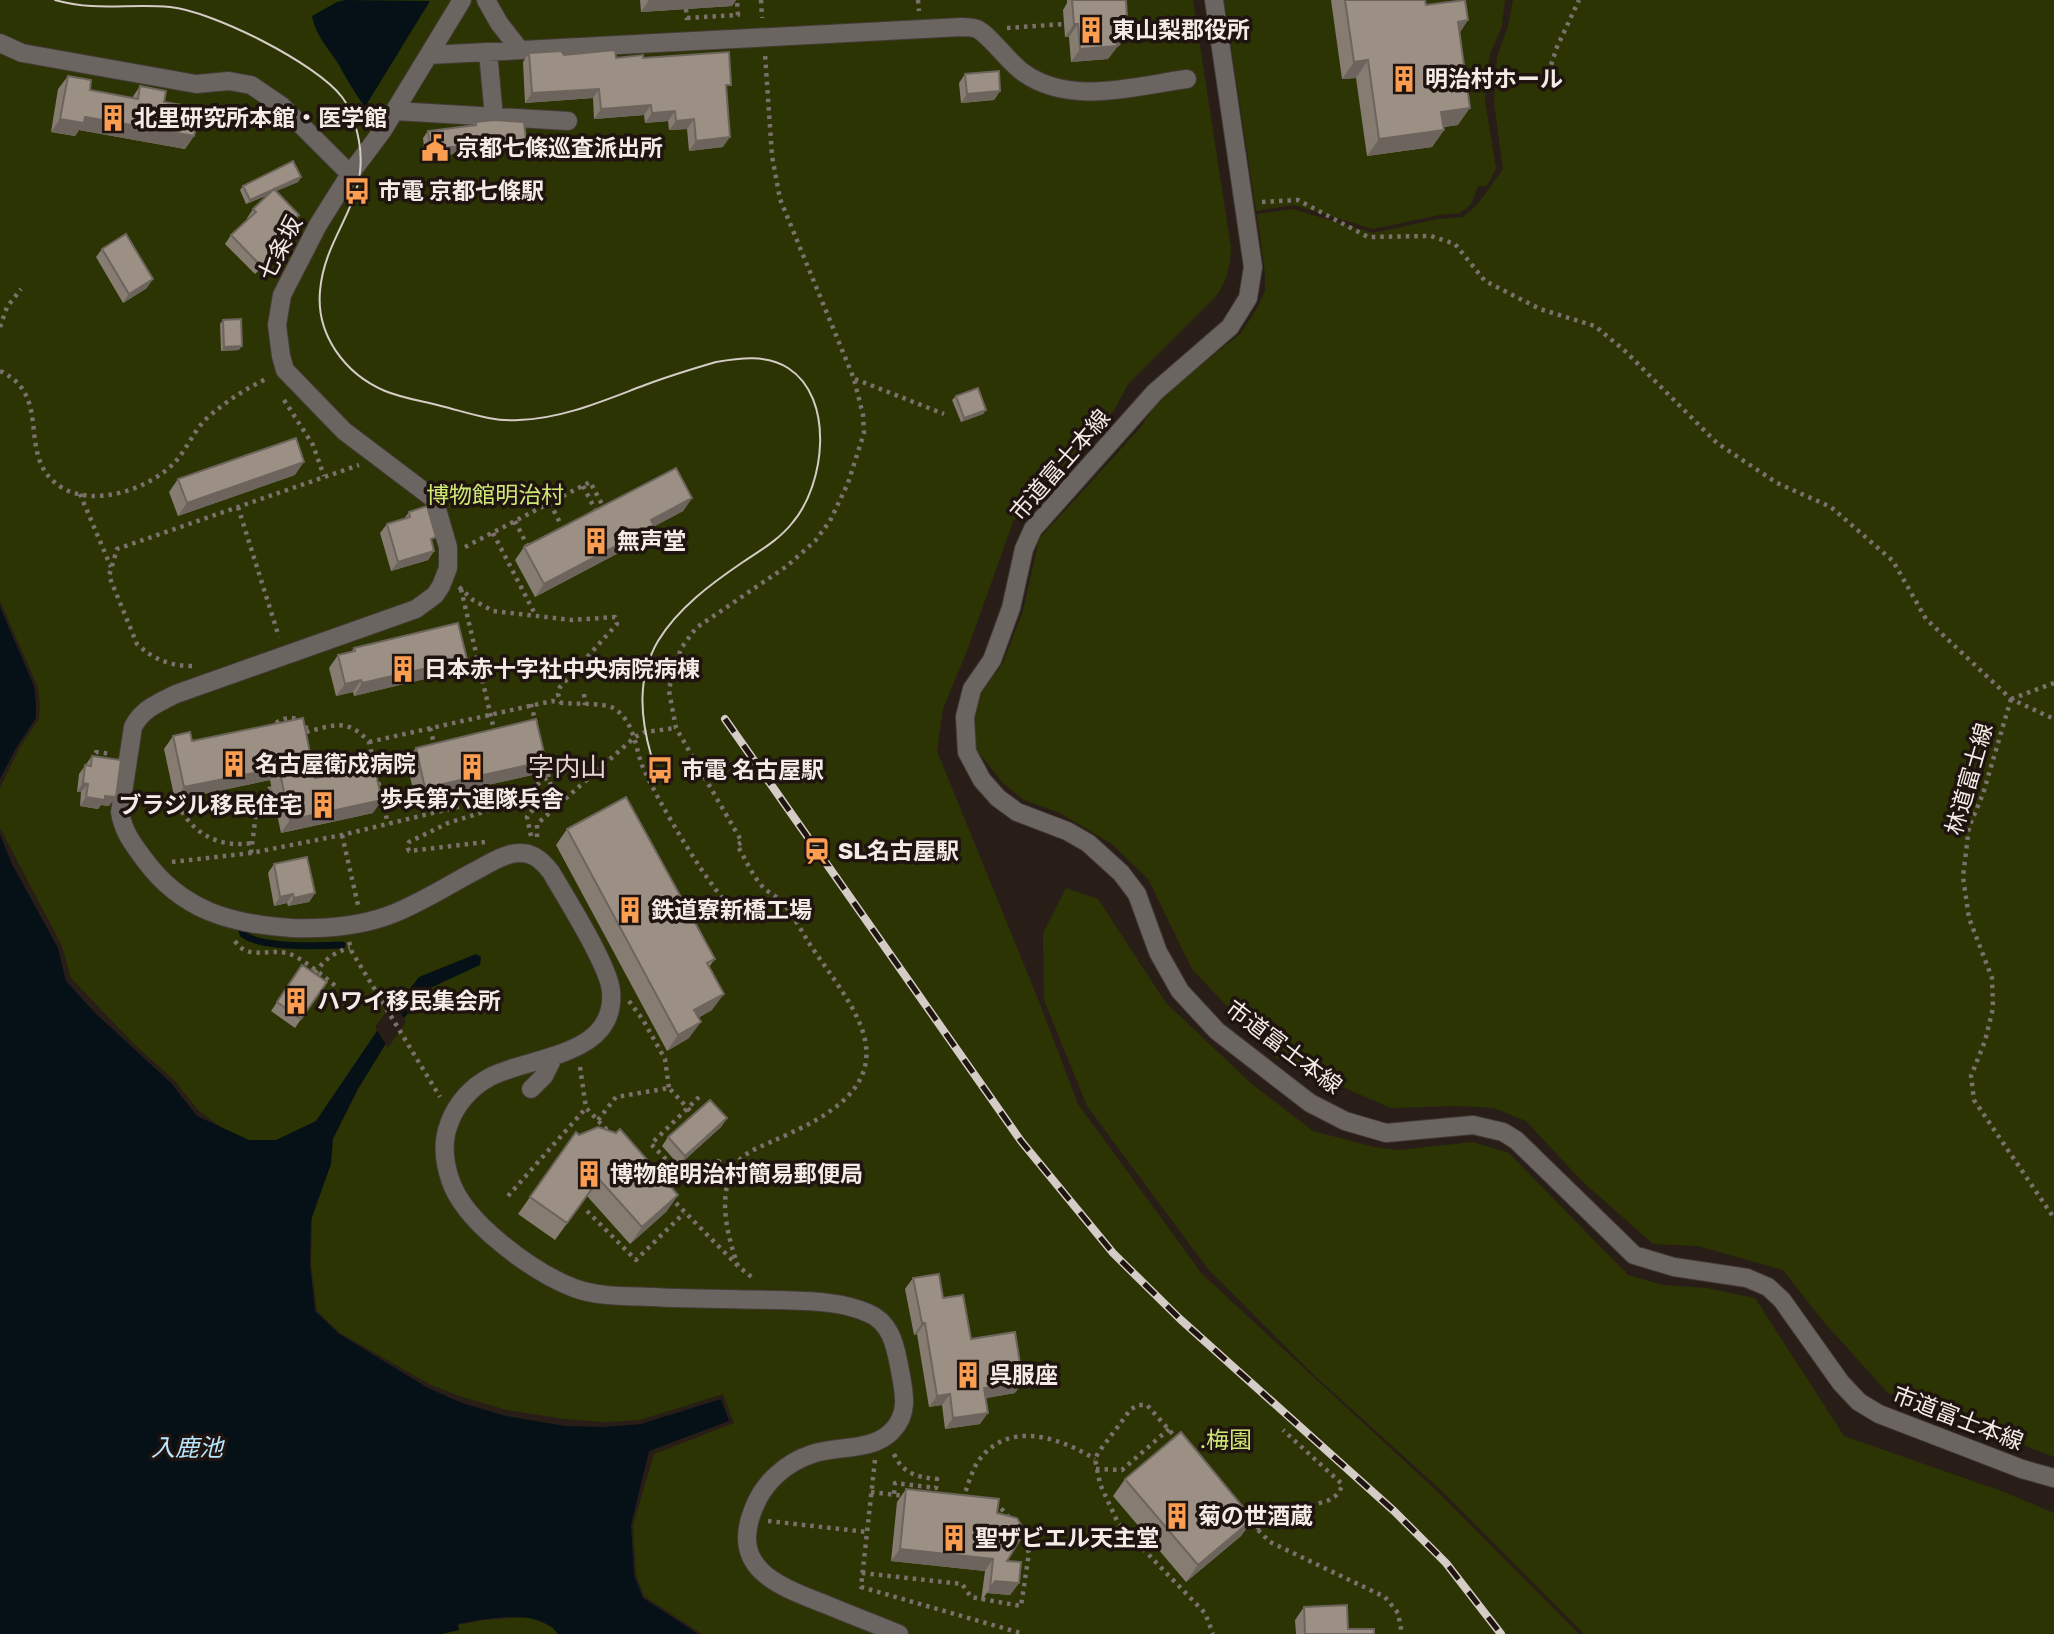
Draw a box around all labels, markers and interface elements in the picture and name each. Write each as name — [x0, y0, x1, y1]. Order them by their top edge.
building icon: 東山梨郡役所 — [1076, 15, 1106, 45]
place label: 東山梨郡役所 — [1112, 16, 1250, 44]
building icon: 明治村ホール — [1389, 64, 1419, 94]
place label: 明治村ホール — [1425, 65, 1563, 93]
building icon: 北里研究所本館・医学館 — [98, 103, 128, 133]
place label: 北里研究所本館・医学館 — [134, 104, 387, 132]
public building icon: 京都七條巡査派出所 — [420, 133, 450, 163]
place label: 京都七條巡査派出所 — [456, 134, 663, 162]
bus stop icon: 市電 京都七條駅 — [342, 176, 372, 206]
place label: 市電 京都七條駅 — [378, 177, 544, 205]
street label: 七条坂 — [252, 211, 308, 285]
street label: 市道富士本線 — [1004, 404, 1116, 526]
park label: 博物館明治村 — [426, 481, 564, 509]
building icon: 無声堂 — [581, 526, 611, 556]
place label: 無声堂 — [617, 527, 686, 555]
building icon: 日本赤十字社中央病院病棟 — [388, 654, 418, 684]
place label: 日本赤十字社中央病院病棟 — [424, 655, 700, 683]
street label: 林道富士線 — [1940, 720, 1998, 838]
building icon: 名古屋衛戍病院 — [219, 749, 249, 779]
place label: 名古屋衛戍病院 — [255, 750, 416, 778]
building icon: 歩兵第六連隊兵舎 — [457, 752, 487, 782]
district label: 字内山 — [528, 752, 606, 783]
bus stop icon: 市電 名古屋駅 — [645, 755, 675, 785]
place label: 市電 名古屋駅 — [681, 756, 824, 784]
place label: 歩兵第六連隊兵舎 — [380, 785, 564, 813]
building icon: ブラジル移民住宅 — [308, 790, 338, 820]
place label: ブラジル移民住宅 — [118, 791, 302, 819]
station icon: SL名古屋駅 — [802, 836, 832, 866]
place label: SL名古屋駅 — [838, 837, 959, 865]
building icon: 鉄道寮新橋工場 — [615, 895, 645, 925]
place label: 鉄道寮新橋工場 — [651, 896, 812, 924]
building icon: ハワイ移民集会所 — [281, 986, 311, 1016]
place label: ハワイ移民集会所 — [317, 987, 501, 1015]
street label: 市道富士本線 — [1220, 994, 1348, 1100]
building icon: 博物館明治村簡易郵便局 — [574, 1159, 604, 1189]
place label: 博物館明治村簡易郵便局 — [610, 1160, 863, 1188]
building icon: 呉服座 — [953, 1360, 983, 1390]
place label: 呉服座 — [989, 1361, 1058, 1389]
street label: 市道富士本線 — [1889, 1380, 2027, 1456]
park label: .梅園 — [1200, 1426, 1252, 1454]
water label: 入鹿池 — [151, 1434, 225, 1462]
building icon: 菊の世酒蔵 — [1162, 1501, 1192, 1531]
place label: 菊の世酒蔵 — [1198, 1502, 1313, 1530]
building icon: 聖ザビエル天主堂 — [939, 1523, 969, 1553]
place label: 聖ザビエル天主堂 — [975, 1524, 1159, 1552]

